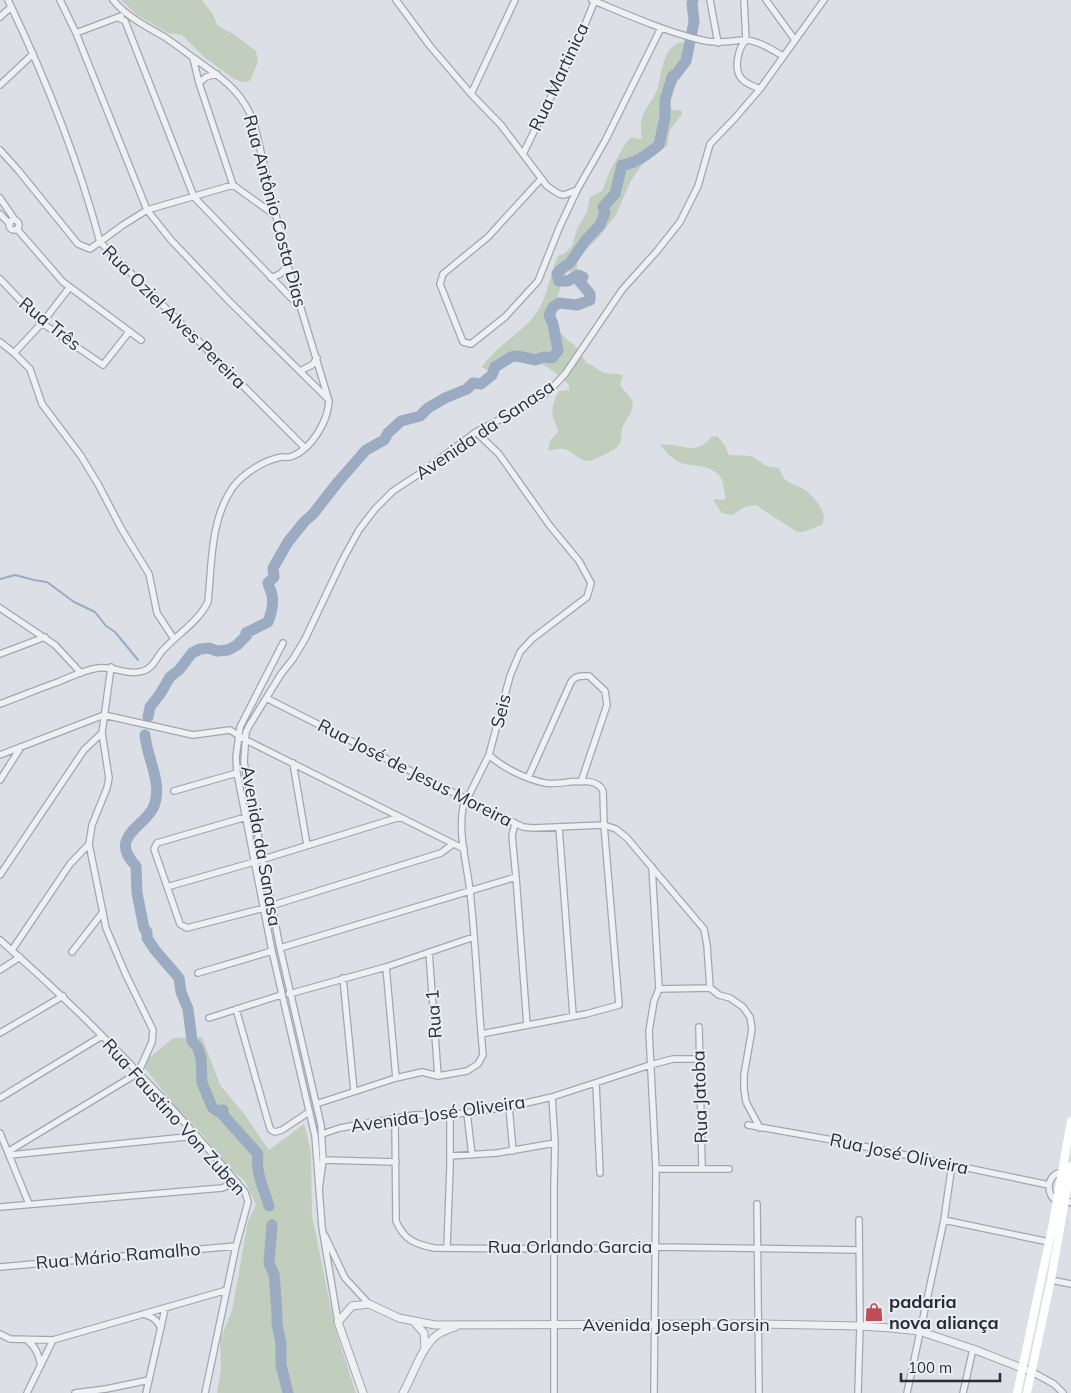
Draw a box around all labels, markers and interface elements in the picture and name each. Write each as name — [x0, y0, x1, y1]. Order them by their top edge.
street label: Rua Martinica — [523, 19, 594, 135]
street label: Rua Antônio Costa Dias — [239, 112, 312, 310]
street label: Rua Oziel Alves Pereira — [98, 240, 251, 393]
street label: Rua Três — [15, 292, 86, 356]
street label: Avenida da Sanasa — [411, 375, 559, 485]
street label: Seis — [485, 691, 516, 730]
street label: Rua José de Jesus Moreira — [314, 713, 516, 832]
street label: Avenida da Sanasa — [236, 764, 287, 928]
street label: Rua 1 — [420, 989, 447, 1039]
street label: Rua Faustino Von Zuben — [98, 1033, 251, 1200]
street label: Rua Jatoba — [686, 1050, 713, 1144]
street label: Avenida José Oliveira — [349, 1090, 527, 1137]
street label: Rua José Oliveira — [828, 1128, 971, 1179]
street label: Rua Orlando Garcia — [488, 1235, 652, 1258]
street label: Rua Mário Ramalho — [35, 1237, 201, 1274]
place label: padaria nova aliança — [889, 1290, 999, 1334]
shop icon: padaria nova aliança — [863, 1301, 885, 1323]
street label: Avenida Joseph Gorsin — [582, 1313, 770, 1336]
scale bar — [901, 1350, 1000, 1382]
text: 100 m — [908, 1358, 952, 1377]

